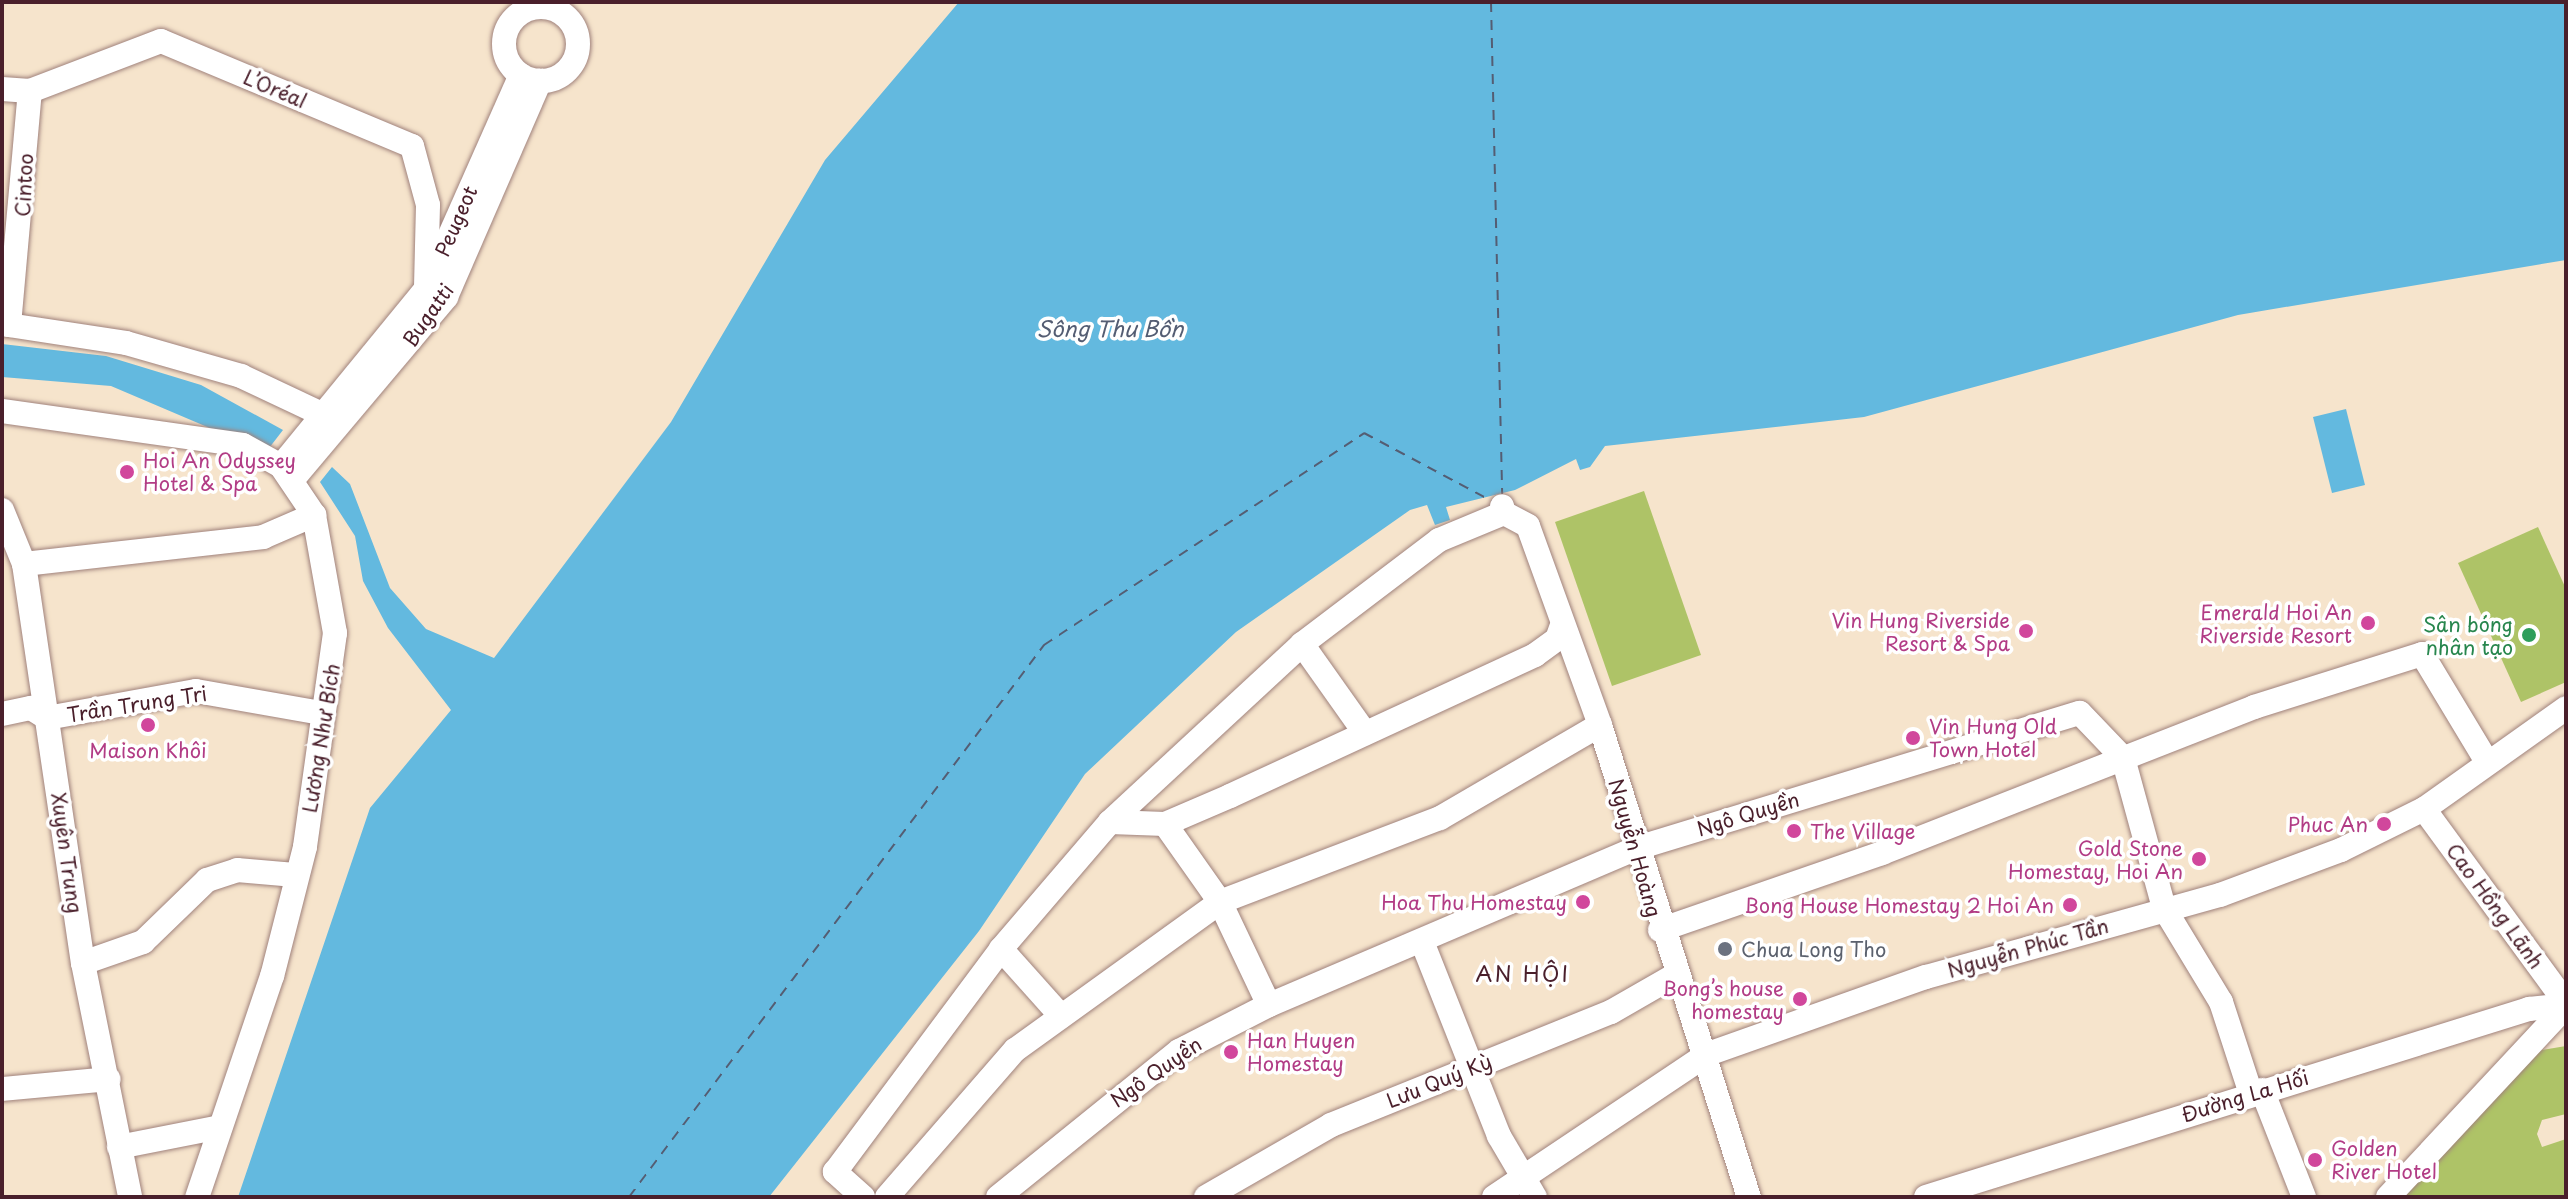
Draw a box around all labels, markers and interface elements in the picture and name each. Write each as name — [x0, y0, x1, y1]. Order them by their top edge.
street label: L’Oréal — [240, 65, 310, 113]
street label: Cintoo — [10, 153, 38, 217]
street label: Peugeot — [430, 182, 482, 260]
street label: Bugatti — [398, 279, 458, 351]
water label: Sông Thu Bồn — [1037, 315, 1183, 341]
place label: Hoi An Odyssey Hotel & Spa — [143, 448, 294, 495]
marker: Hoi An Odyssey Hotel & Spa — [118, 463, 136, 481]
place label: Emerald Hoi An Riverside Resort — [2199, 600, 2352, 647]
place label: Vin Hung Riverside Resort & Spa — [1830, 608, 2010, 655]
place label: Sân bóng nhân tạo — [2424, 612, 2513, 659]
marker: Emerald Hoi An Riverside Resort — [2359, 614, 2377, 632]
marker: Vin Hung Riverside Resort & Spa — [2017, 622, 2035, 640]
marker: Sân bóng nhân tạo — [2520, 626, 2538, 644]
street label: Lương Như Bích — [297, 661, 345, 815]
street label: Trần Trung Tri — [66, 681, 208, 727]
place label: Vin Hung Old Town Hotel — [1929, 714, 2058, 761]
marker: Maison Khôi — [139, 716, 157, 734]
marker: Vin Hung Old Town Hotel — [1904, 729, 1922, 747]
place label: Maison Khôi — [90, 738, 206, 762]
street label: Nguyễn Hoàng — [1604, 776, 1666, 920]
street label: Ngô Quyền — [1693, 787, 1803, 841]
street label: Xuyên Trung — [47, 792, 87, 914]
place label: Phuc An — [2289, 812, 2368, 836]
marker: Phuc An — [2375, 815, 2393, 833]
place label: The Village — [1810, 819, 1916, 843]
marker: The Village — [1785, 822, 1803, 840]
place label: Gold Stone Homestay, Hoi An — [2008, 836, 2183, 883]
street label: Cao Hồng Lãnh — [2442, 839, 2548, 973]
marker: Gold Stone Homestay, Hoi An — [2190, 850, 2208, 868]
place label: Hoa Thu Homestay — [1382, 890, 1567, 914]
marker: Hoa Thu Homestay — [1574, 893, 1592, 911]
place label: Bong House Homestay 2 Hoi An — [1743, 893, 2054, 917]
marker: Bong House Homestay 2 Hoi An — [2061, 896, 2079, 914]
street label: Nguyễn Phúc Tần — [1944, 913, 2112, 983]
place label: Chua Long Tho — [1741, 937, 1886, 961]
marker: Chua Long Tho — [1716, 940, 1734, 958]
district label: AN HỘI — [1476, 960, 1570, 986]
place label: Bong’s house homestay — [1662, 976, 1784, 1023]
marker: Bong’s house homestay — [1791, 990, 1809, 1008]
place label: Han Huyen Homestay — [1247, 1028, 1355, 1075]
street label: Ngô Quyền — [1105, 1031, 1207, 1113]
marker: Han Huyen Homestay — [1222, 1043, 1240, 1061]
street label: Lưu Quý Kỳ — [1382, 1049, 1496, 1113]
street label: Đường La Hối — [2178, 1065, 2312, 1127]
place label: Golden River Hotel — [2331, 1136, 2438, 1183]
marker: Golden River Hotel — [2306, 1151, 2324, 1169]

